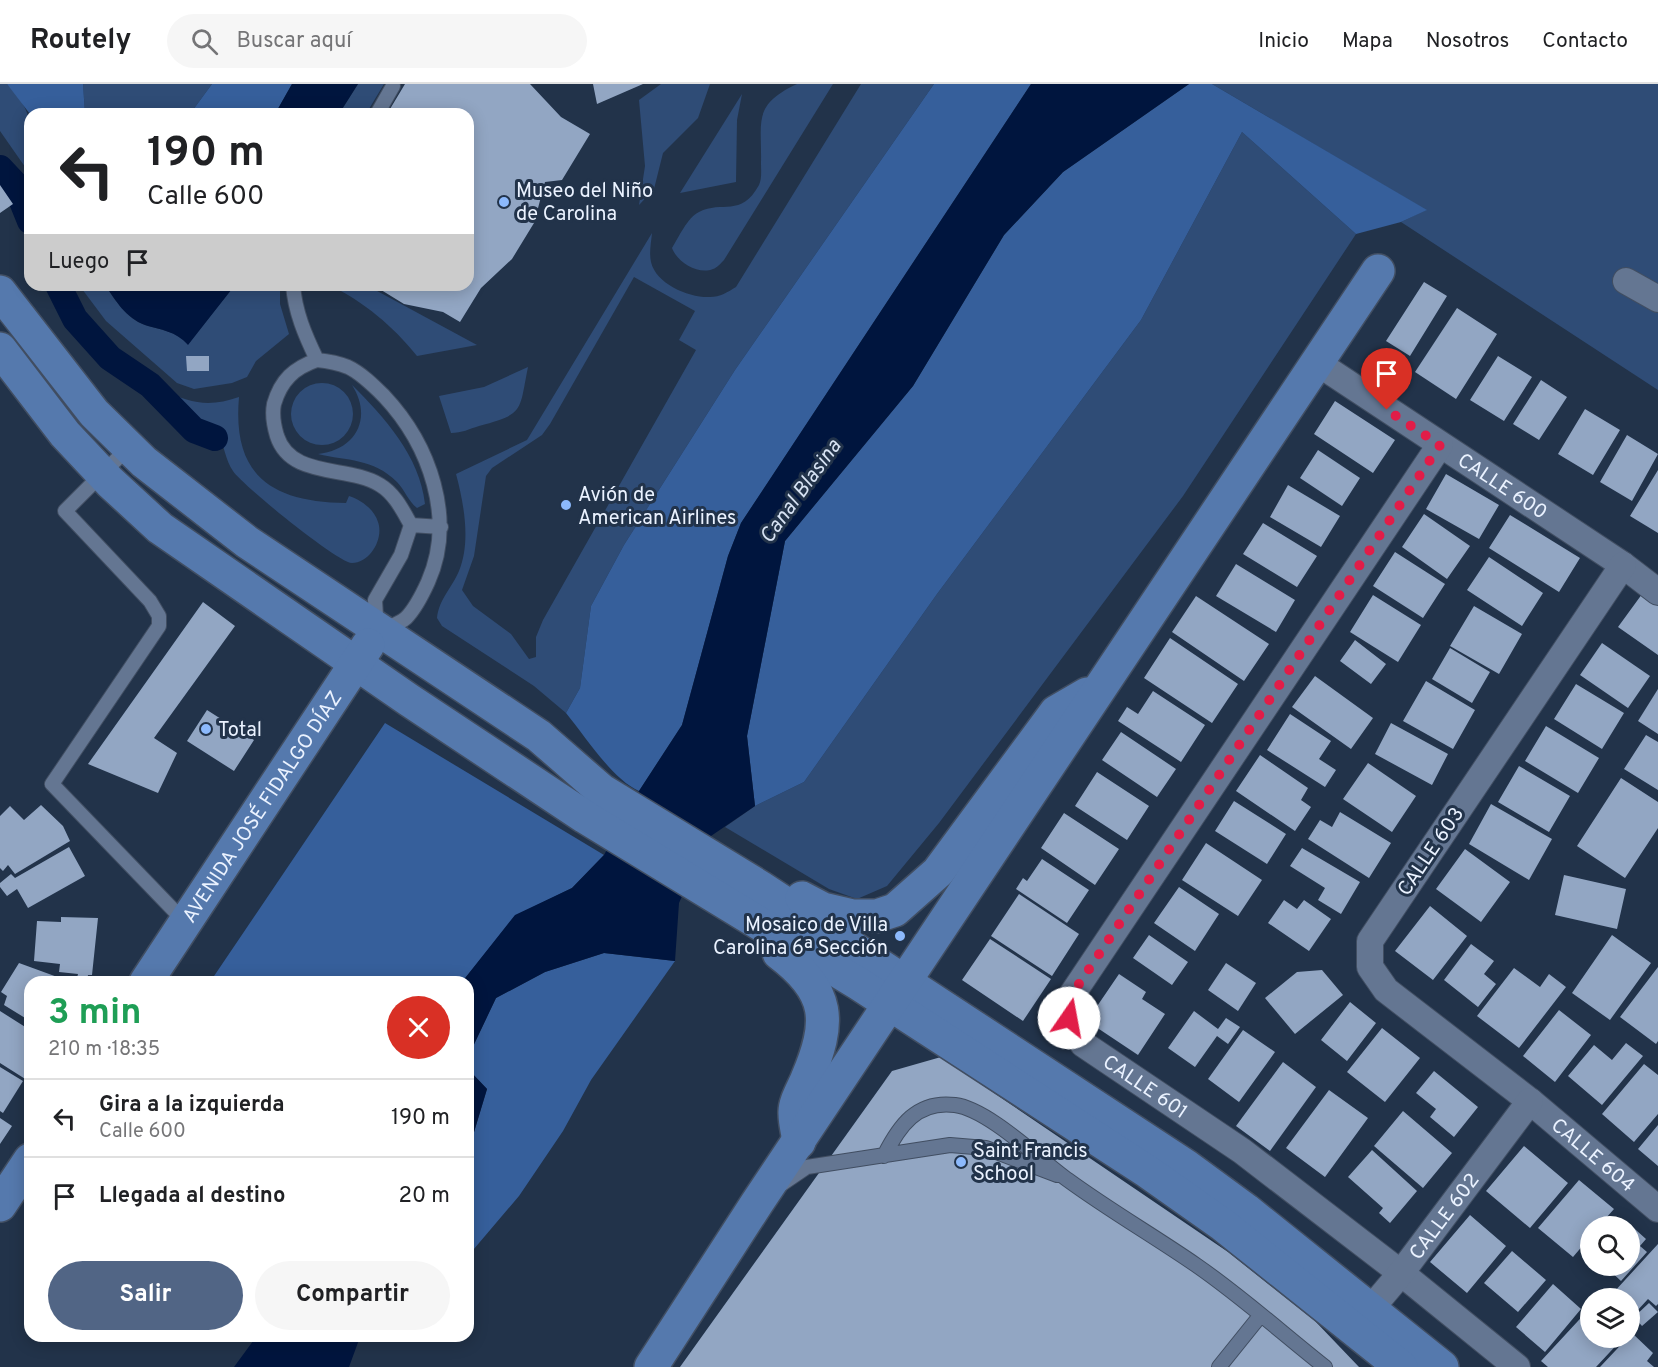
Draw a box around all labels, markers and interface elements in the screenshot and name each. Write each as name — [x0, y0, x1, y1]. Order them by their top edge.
search box — [167, 14, 587, 68]
text: Routely — [30, 23, 131, 59]
icon: search — [188, 25, 221, 58]
text: Buscar aquí — [236, 28, 352, 55]
text: Inicio — [1258, 28, 1309, 55]
text: Mapa — [1342, 28, 1393, 55]
text: Nosotros — [1426, 28, 1509, 55]
text: Contacto — [1542, 28, 1628, 55]
text: 190 m — [147, 128, 265, 181]
icon: left — [48, 132, 126, 210]
place label: Museo del Niño de Carolina — [516, 179, 653, 228]
text: Calle 600 — [147, 180, 264, 214]
marker: Museo del Niño de Carolina — [497, 195, 511, 209]
icon: arrive — [121, 246, 154, 279]
text: Luego — [48, 249, 109, 276]
pin — [1361, 348, 1412, 410]
icon: arrive — [1370, 357, 1403, 390]
water label: Canal Blasina — [754, 434, 848, 549]
street label: CALLE 600 — [1452, 448, 1552, 526]
place label: Avión de American Airlines — [578, 483, 736, 532]
marker: Avión de American Airlines — [559, 498, 573, 512]
street label: AVENIDA JOSÉ FIDALGO DÍAZ — [177, 687, 349, 929]
place label: Total — [218, 718, 262, 744]
marker: Total — [199, 722, 213, 736]
street label: CALLE 603 — [1392, 803, 1471, 902]
place label: Mosaico de Villa Carolina 6ª Sección — [713, 913, 888, 962]
marker: Mosaico de Villa Carolina 6ª Sección — [893, 929, 907, 943]
position arrow — [1037, 986, 1101, 1050]
text: 3 min — [48, 991, 142, 1037]
button: close — [387, 996, 450, 1059]
text: 210 m · 18:35 — [48, 1037, 160, 1063]
street label: CALLE 601 — [1097, 1050, 1192, 1126]
text: Gira a la izquierda — [99, 1092, 285, 1119]
icon: left — [48, 1102, 81, 1135]
text: 190 m — [391, 1105, 450, 1132]
street label: CALLE 604 — [1545, 1113, 1639, 1199]
text: Calle 600 — [99, 1119, 186, 1145]
place label: Saint Francis School — [973, 1139, 1088, 1188]
marker: Saint Francis School — [954, 1155, 968, 1169]
street label: CALLE 602 — [1404, 1169, 1486, 1266]
icon: arrive — [48, 1180, 81, 1213]
text: Llegada al destino — [99, 1183, 285, 1210]
text: 20 m — [399, 1183, 450, 1210]
map controls — [1580, 1216, 1640, 1348]
button: search — [1580, 1216, 1640, 1276]
button: Salir — [48, 1261, 243, 1330]
button: Compartir — [255, 1261, 450, 1330]
button: layers — [1580, 1288, 1640, 1348]

